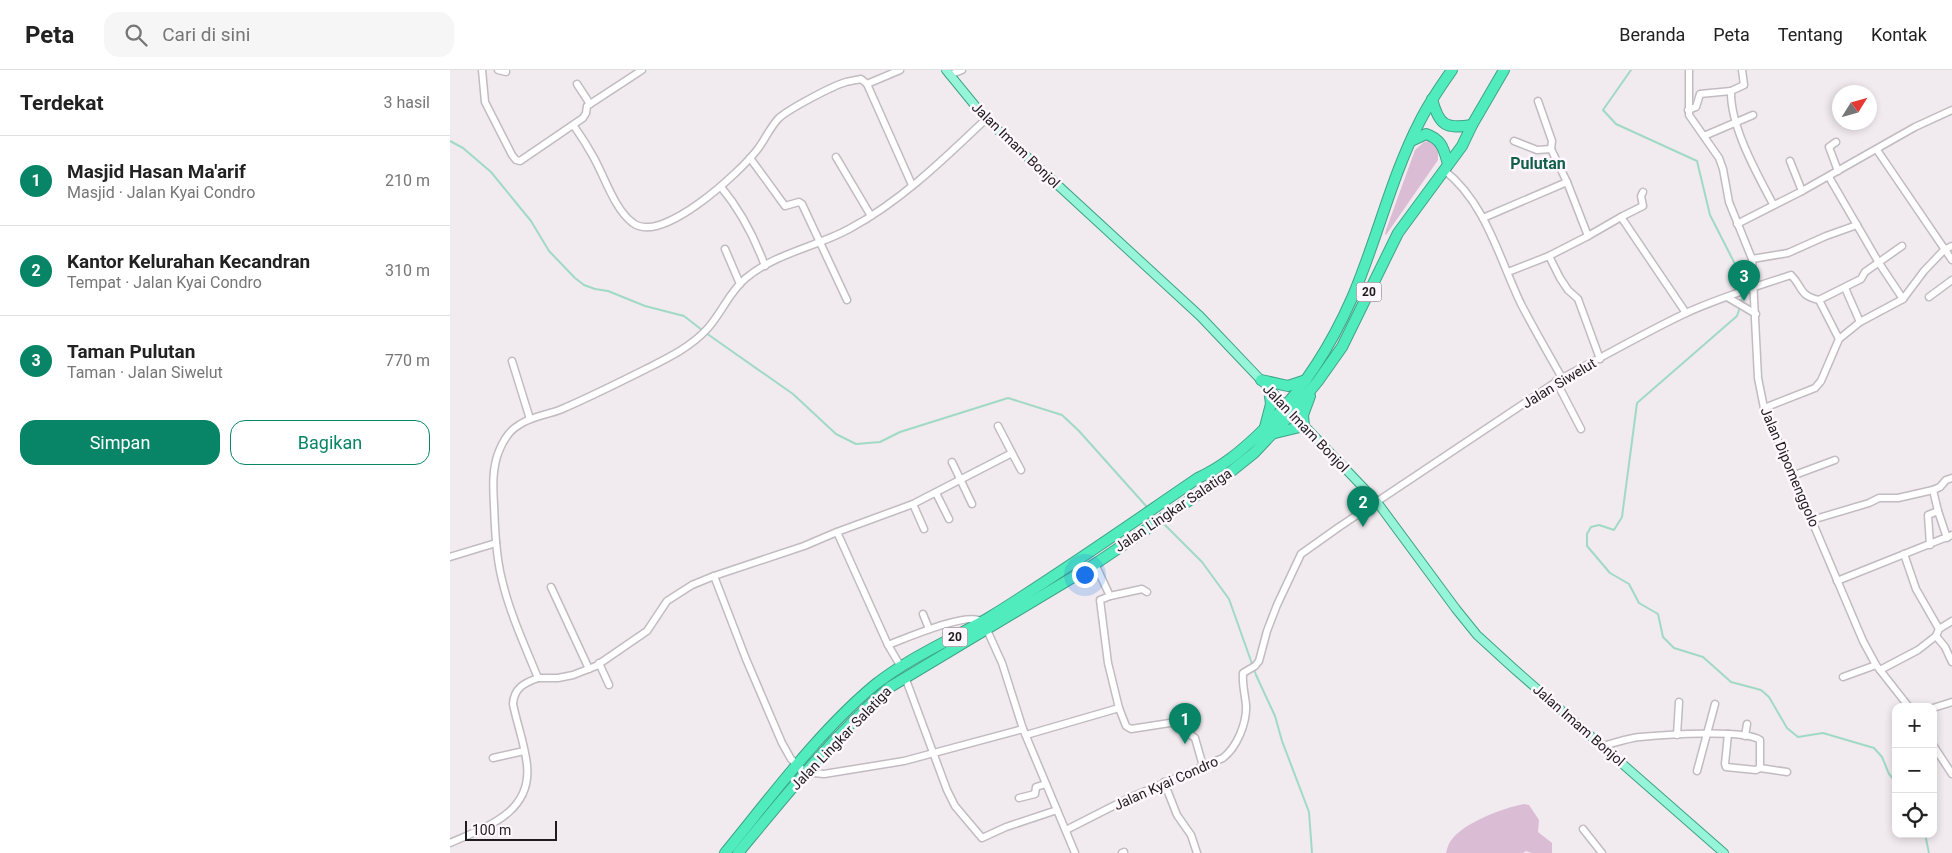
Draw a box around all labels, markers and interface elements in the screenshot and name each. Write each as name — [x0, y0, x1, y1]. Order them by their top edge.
search box — [104, 12, 454, 57]
text: Peta — [25, 21, 74, 49]
icon: search — [122, 21, 150, 49]
text: Cari di sini — [162, 23, 250, 46]
text: Beranda — [1619, 24, 1685, 45]
text: Peta — [1713, 24, 1750, 45]
text: Tentang — [1778, 24, 1843, 45]
text: Kontak — [1871, 24, 1927, 45]
north arrow — [1832, 85, 1877, 130]
text: Terdekat — [20, 91, 104, 115]
text: 3 hasil — [383, 93, 430, 112]
street label: Jalan Imam Bonjol — [969, 99, 1063, 191]
district label: Pulutan — [1510, 154, 1566, 173]
text: Masjid Hasan Ma'arif — [67, 160, 246, 183]
text: 1 — [31, 171, 41, 190]
text: 210 m — [385, 171, 430, 190]
text: Masjid · Jalan Kyai Condro — [67, 183, 255, 202]
text: Kantor Kelurahan Kecandran — [67, 250, 310, 273]
pin: 3 — [1728, 260, 1760, 301]
text: 2 — [31, 261, 41, 280]
text: 310 m — [385, 261, 430, 280]
text: Tempat · Jalan Kyai Condro — [67, 273, 262, 292]
road number: 20 — [1356, 282, 1382, 302]
text: Taman Pulutan — [67, 340, 195, 363]
text: 3 — [31, 351, 41, 370]
text: 770 m — [385, 351, 430, 370]
street label: Jalan Siwelut — [1519, 355, 1599, 411]
text: Taman · Jalan Siwelut — [67, 363, 223, 382]
street label: Jalan Imam Bonjol — [1260, 381, 1352, 475]
street label: Jalan Dipomenggolo — [1758, 405, 1822, 529]
button: Simpan — [20, 420, 220, 465]
button: Bagikan — [230, 420, 430, 465]
street label: Jalan Lingkar Salatiga — [1112, 465, 1234, 555]
pin: 2 — [1347, 486, 1379, 527]
your location — [1072, 562, 1098, 588]
road number: 20 — [942, 628, 968, 646]
street label: Jalan Imam Bonjol — [1530, 681, 1628, 769]
street label: Jalan Lingkar Salatiga — [788, 683, 894, 793]
pin: 1 — [1169, 703, 1201, 744]
map controls — [1892, 703, 1937, 838]
button: + — [1892, 703, 1937, 748]
button: − — [1892, 748, 1937, 793]
street label: Jalan Kyai Condro — [1111, 753, 1221, 813]
button: locate — [1892, 793, 1937, 838]
scale bar — [465, 818, 558, 841]
text: 100 m — [472, 822, 511, 838]

